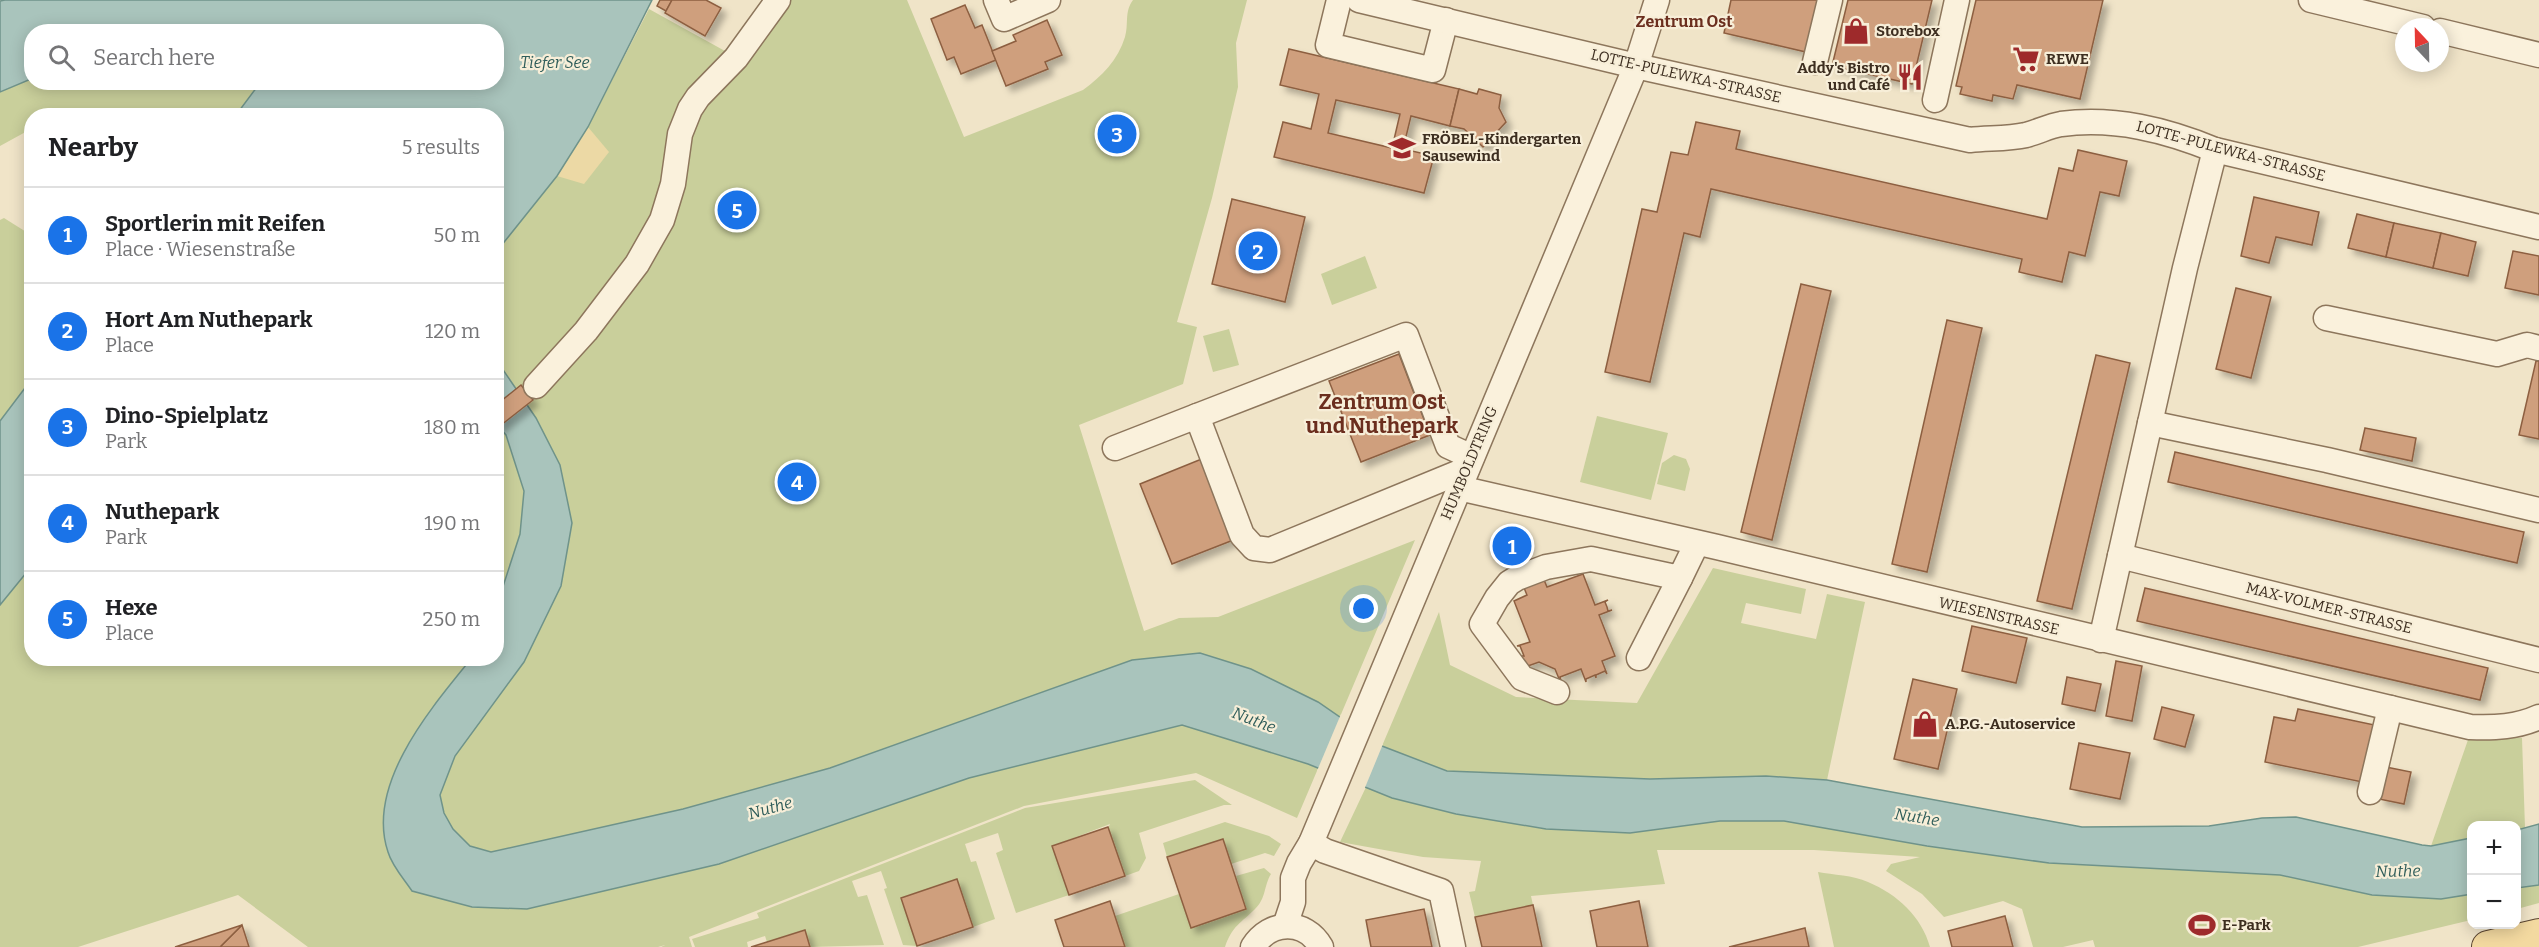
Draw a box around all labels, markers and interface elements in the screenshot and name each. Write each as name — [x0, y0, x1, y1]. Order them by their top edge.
district label: Zentrum Ost — [1636, 12, 1733, 31]
shop icon: Storebox — [1841, 16, 1871, 46]
north arrow — [2395, 18, 2449, 72]
place label: Storebox — [1876, 22, 1940, 40]
search box — [24, 24, 504, 90]
icon: search — [45, 41, 78, 74]
text: Search here — [93, 44, 215, 71]
supermarket icon: REWE — [2011, 44, 2041, 74]
street label: LOTTE-PULEWKA-STRASSE — [1589, 45, 1783, 107]
place label: REWE — [2046, 50, 2089, 68]
water label: Tiefer See — [520, 53, 590, 72]
place label: Addy's Bistro und Café — [1797, 59, 1890, 94]
restaurant icon: Addy's Bistro und Café — [1895, 62, 1925, 92]
pin: 3 — [1098, 112, 1136, 156]
street label: LOTTE-PULEWKA-STRASSE — [2135, 117, 2327, 185]
place label: FRÖBEL-Kindergarten Sausewind — [1422, 130, 1581, 165]
text: Nearby — [48, 132, 138, 163]
school or university icon: FRÖBEL-Kindergarten Sausewind — [1387, 133, 1417, 163]
text: 5 results — [402, 135, 480, 159]
pin: 5 — [718, 188, 756, 232]
text: Sportlerin mit Reifen — [105, 210, 325, 237]
text: 1 — [63, 223, 72, 247]
text: 50 m — [433, 223, 480, 247]
pin: 2 — [1238, 228, 1278, 274]
text: Place · Wiesenstraße — [105, 237, 296, 261]
text: Hort Am Nuthepark — [105, 306, 312, 333]
text: 2 — [62, 319, 73, 343]
text: 120 m — [425, 319, 480, 343]
text: Place — [105, 333, 154, 357]
district label: Zentrum Ost und Nuthepark — [1306, 389, 1459, 439]
text: Dino-Spielplatz — [105, 402, 268, 429]
street label: HUMBOLDTRING — [1437, 403, 1501, 523]
text: 3 — [62, 415, 73, 439]
text: 180 m — [424, 415, 480, 439]
text: Park — [105, 429, 147, 453]
pin: 4 — [778, 460, 816, 504]
text: Nuthepark — [105, 498, 219, 525]
text: 4 — [61, 511, 74, 535]
text: 190 m — [424, 511, 480, 535]
pin: 1 — [1492, 524, 1532, 568]
text: Park — [105, 525, 147, 549]
street label: MAX-VOLMER-STRASSE — [2244, 579, 2414, 637]
street label: WIESENSTRASSE — [1937, 593, 2061, 639]
text: Hexe — [105, 594, 158, 621]
your location — [1349, 594, 1378, 623]
text: 5 — [62, 607, 73, 631]
text: 250 m — [423, 607, 480, 631]
text: Place — [105, 621, 154, 645]
water label: Nuthe — [1230, 703, 1278, 737]
shop icon: A.P.G.-Autoservice — [1910, 709, 1940, 739]
place label: A.P.G.-Autoservice — [1945, 715, 2075, 733]
water label: Nuthe — [746, 793, 794, 823]
water label: Nuthe — [1893, 804, 1941, 830]
map controls — [2467, 821, 2521, 929]
button: + — [2467, 821, 2521, 875]
water label: Nuthe — [2375, 861, 2421, 881]
button: − — [2467, 875, 2521, 929]
sports icon: E-Park — [2187, 910, 2217, 940]
place label: E-Park — [2222, 916, 2271, 934]

